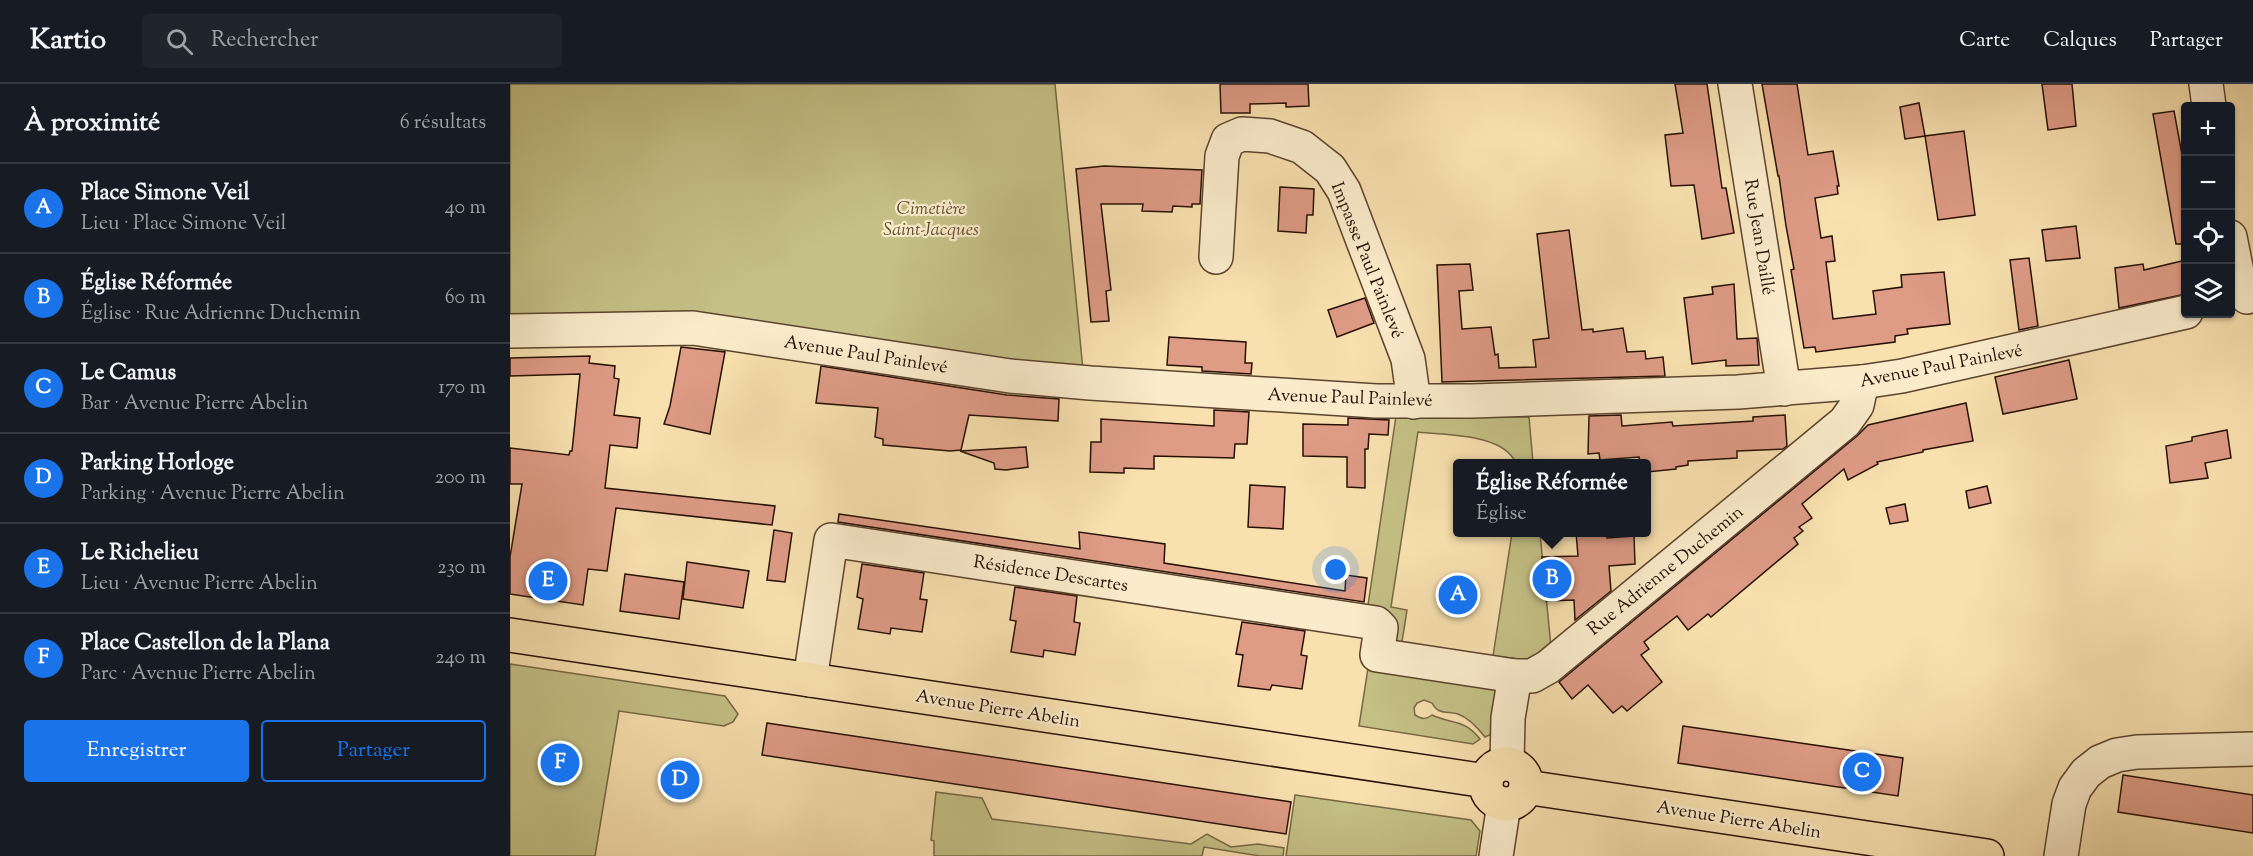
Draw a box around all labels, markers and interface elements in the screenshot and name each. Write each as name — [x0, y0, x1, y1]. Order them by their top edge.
search box — [142, 14, 562, 68]
text: Kartio — [30, 21, 106, 61]
icon: search — [163, 25, 196, 58]
text: Rechercher — [211, 25, 318, 57]
text: Carte — [1959, 26, 2010, 56]
text: Calques — [2043, 26, 2117, 56]
text: Partager — [2150, 26, 2223, 56]
map controls — [2181, 102, 2235, 318]
button: + — [2181, 102, 2235, 156]
text: À proximité — [24, 105, 160, 142]
text: 6 résultats — [400, 109, 486, 138]
button: − — [2181, 156, 2235, 210]
street label: Rue Jean Daillé — [1736, 177, 1780, 297]
text: Place Simone Veil — [81, 178, 250, 210]
street label: Impasse Paul Painlevé — [1323, 179, 1409, 343]
text: A — [35, 194, 52, 223]
text: 40 m — [445, 194, 486, 223]
park label: Cimetière Saint-Jacques — [883, 197, 979, 244]
text: Lieu · Place Simone Veil — [81, 210, 286, 239]
button: locate — [2181, 210, 2235, 264]
button: layers — [2181, 264, 2235, 318]
text: Église Réformée — [81, 268, 232, 300]
text: B — [37, 284, 50, 313]
text: 60 m — [445, 284, 486, 313]
text: Église · Rue Adrienne Duchemin — [81, 300, 361, 329]
street label: Avenue Paul Painlevé — [782, 330, 949, 382]
street label: Avenue Paul Painlevé — [1858, 338, 2025, 395]
text: Le Camus — [81, 358, 176, 390]
text: C — [35, 374, 52, 403]
text: 170 m — [438, 374, 486, 403]
street label: Avenue Paul Painlevé — [1267, 383, 1433, 415]
text: Bar · Avenue Pierre Abelin — [81, 390, 308, 419]
text: Parking Horloge — [81, 448, 234, 480]
popup — [1453, 459, 1651, 537]
text: D — [36, 464, 51, 493]
text: 200 m — [435, 464, 486, 493]
text: Église Réformée — [1476, 468, 1628, 500]
text: Parking · Avenue Pierre Abelin — [81, 480, 345, 509]
text: Église — [1476, 500, 1527, 529]
street label: Rue Adrienne Duchemin — [1583, 500, 1750, 643]
text: Le Richelieu — [81, 538, 199, 570]
street label: Résidence Descartes — [971, 550, 1130, 600]
text: E — [37, 554, 50, 583]
text: 230 m — [437, 554, 486, 583]
your location — [1321, 555, 1350, 584]
pin: B — [1532, 556, 1572, 602]
pin: E — [528, 558, 567, 604]
text: Lieu · Avenue Pierre Abelin — [81, 570, 318, 599]
pin: A — [1438, 572, 1478, 618]
text: Place Castellon de la Plana — [81, 628, 330, 660]
text: F — [38, 644, 49, 673]
text: 240 m — [435, 644, 486, 673]
text: Parc · Avenue Pierre Abelin — [81, 660, 316, 689]
street label: Avenue Pierre Abelin — [913, 684, 1082, 736]
button: Enregistrer — [24, 720, 249, 782]
button: Partager — [261, 720, 486, 782]
pin: F — [541, 740, 580, 786]
pin: C — [1842, 750, 1882, 794]
pin: D — [660, 758, 700, 802]
street label: Avenue Pierre Abelin — [1654, 795, 1823, 847]

